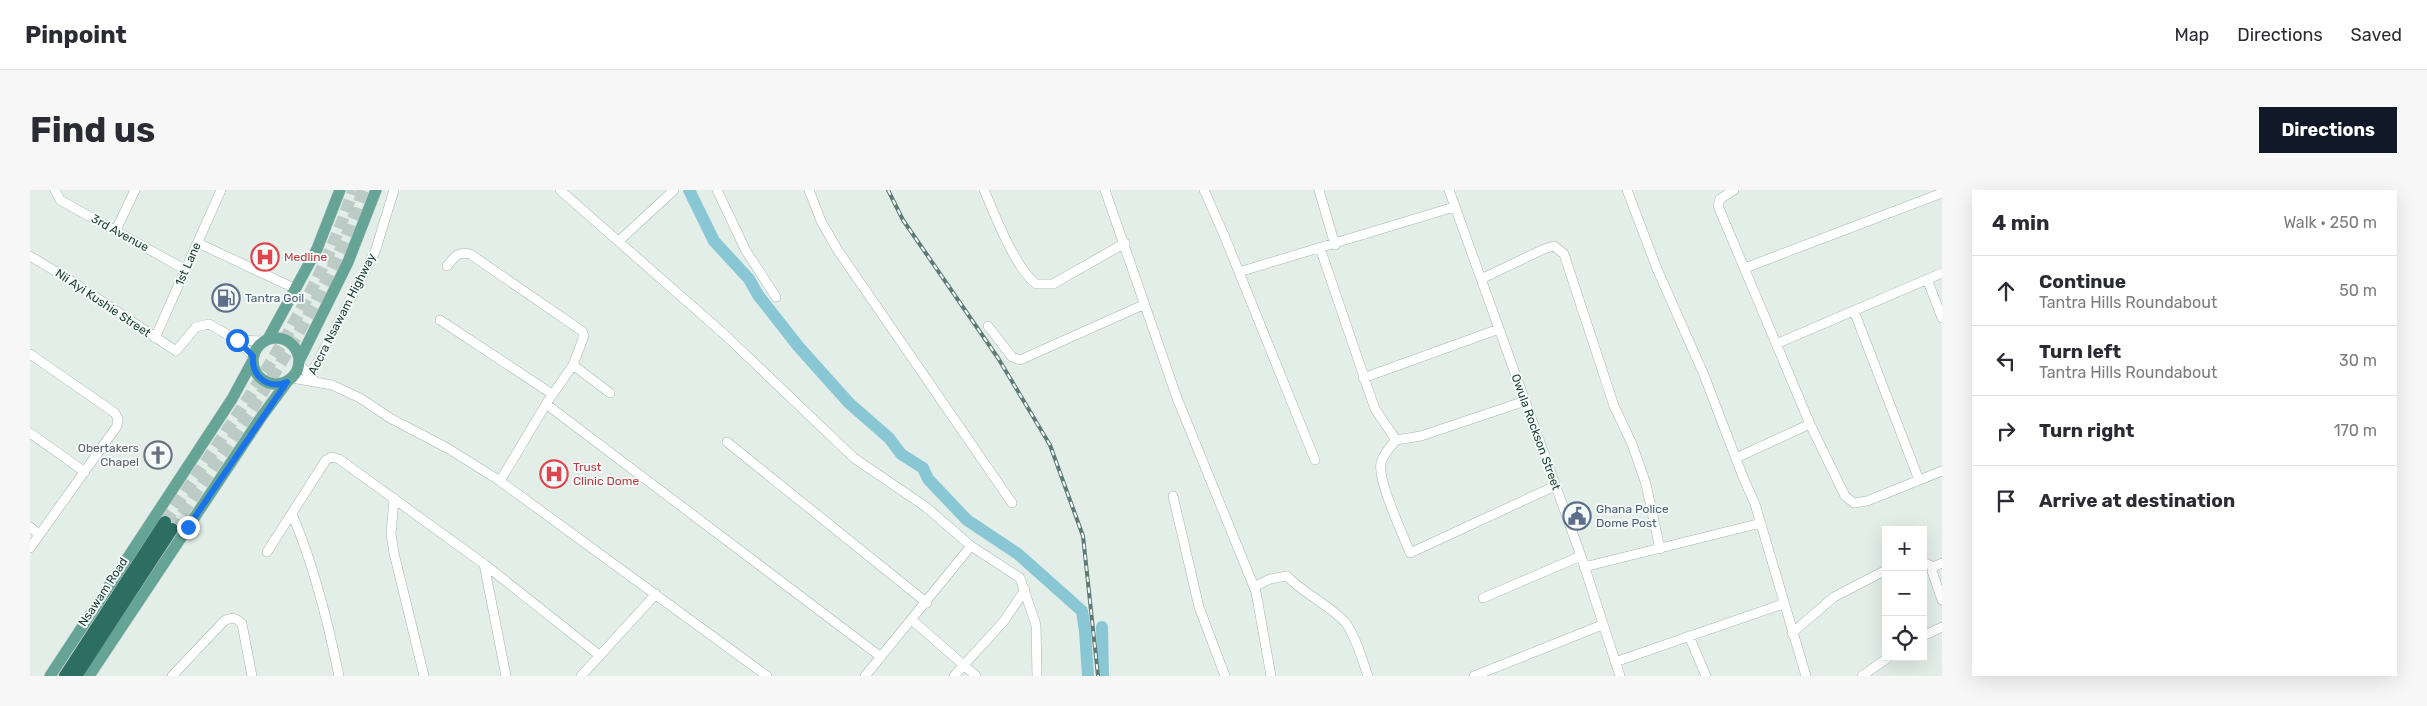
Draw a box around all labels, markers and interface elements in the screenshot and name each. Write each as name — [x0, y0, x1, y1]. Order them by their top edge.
text: Pinpoint — [25, 21, 127, 49]
text: Map — [2174, 24, 2209, 46]
text: Directions — [2237, 24, 2323, 46]
text: Saved — [2351, 24, 2402, 46]
button: Directions — [2259, 107, 2397, 153]
text: Find us — [30, 109, 155, 151]
text: 4 min — [1992, 210, 2050, 235]
street label: 3rd Avenue — [89, 211, 151, 255]
text: Walk · 250 m — [2283, 213, 2377, 232]
street label: 1st Lane — [172, 240, 204, 288]
hospital icon: Medline — [250, 242, 280, 272]
place label: Medline — [284, 250, 327, 264]
street label: Accra Nsawam Highway — [305, 251, 379, 377]
street label: Nii Ayi Kushie Street — [53, 266, 153, 340]
text: Continue — [2039, 270, 2126, 293]
icon: ahead — [1992, 277, 2020, 305]
text: 50 m — [2339, 281, 2377, 300]
fuel station icon: Tantra Goil — [211, 283, 241, 313]
place label: Tantra Goil — [245, 291, 304, 305]
text: Tantra Hills Roundabout — [2039, 293, 2217, 312]
route start — [226, 329, 249, 352]
text: Turn left — [2039, 340, 2121, 363]
icon: left — [1992, 347, 2020, 375]
text: 30 m — [2339, 351, 2377, 370]
text: Tantra Hills Roundabout — [2039, 363, 2217, 382]
street label: Owula Rockson Street — [1508, 372, 1564, 492]
icon: right — [1992, 417, 2020, 445]
text: Turn right — [2039, 419, 2134, 442]
text: 170 m — [2334, 421, 2377, 440]
church icon: Obertakers Chapel — [143, 440, 173, 470]
place label: Obertakers Chapel — [78, 441, 139, 469]
hospital icon: Trust Clinic Dome — [539, 459, 569, 489]
place label: Trust Clinic Dome — [573, 460, 639, 488]
icon: arrive — [1992, 487, 2020, 515]
text: Arrive at destination — [2039, 489, 2235, 512]
public building icon: Ghana Police Dome Post — [1562, 501, 1592, 531]
place label: Ghana Police Dome Post — [1596, 502, 1669, 530]
route end — [177, 516, 200, 539]
map controls — [1882, 526, 1927, 661]
button: + — [1882, 526, 1927, 571]
street label: Nsawam Road — [76, 555, 130, 629]
button: − — [1882, 571, 1927, 616]
button: locate — [1882, 616, 1927, 661]

